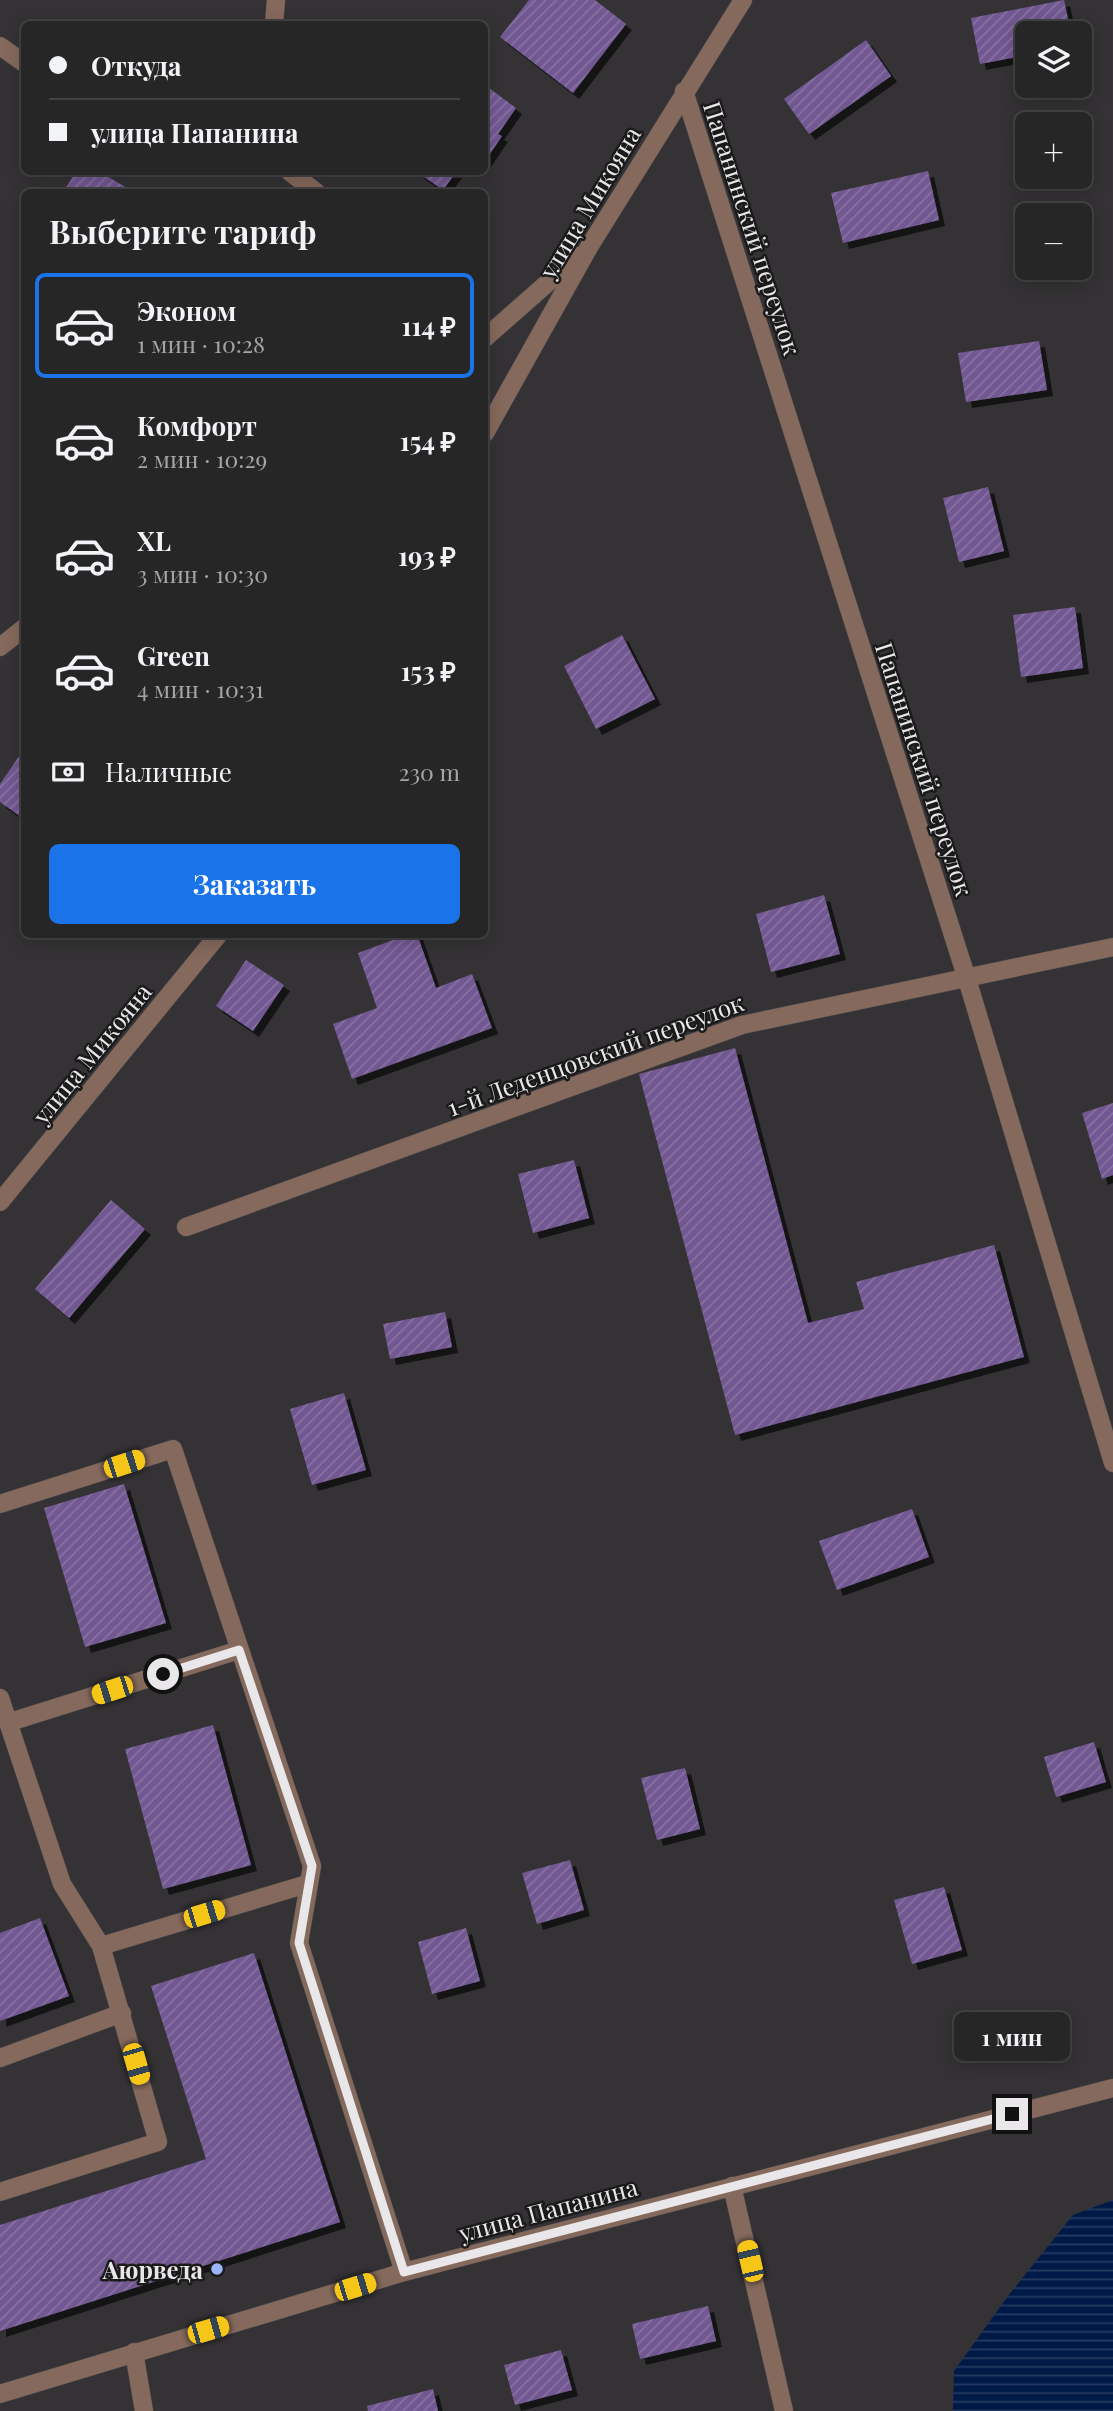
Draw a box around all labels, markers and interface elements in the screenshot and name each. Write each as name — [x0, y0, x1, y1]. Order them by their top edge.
map controls — [1015, 21, 1092, 280]
button: layers — [1015, 21, 1092, 98]
text: Откуда — [91, 48, 182, 83]
street label: Папанинский переулок — [697, 97, 809, 359]
button: + — [1015, 112, 1092, 189]
text: улица Папанина — [91, 115, 299, 150]
street label: улица Микояна — [530, 120, 647, 285]
button: − — [1015, 203, 1092, 280]
text: Выберите тариф — [49, 209, 316, 252]
text: Эконом — [137, 293, 236, 328]
icon: car — [53, 294, 116, 357]
text: 114 ₽ — [401, 308, 456, 343]
text: 1 мин · 10:28 — [137, 328, 265, 359]
text: Комфорт — [137, 408, 257, 443]
icon: car — [53, 409, 116, 472]
text: 154 ₽ — [400, 423, 456, 458]
text: 2 мин · 10:29 — [137, 443, 267, 474]
text: XL — [137, 523, 171, 558]
icon: car — [53, 524, 116, 587]
text: 193 ₽ — [398, 538, 456, 573]
text: 3 мин · 10:30 — [137, 558, 268, 589]
text: Green — [137, 638, 210, 673]
street label: Папанинский переулок — [869, 638, 981, 900]
icon: car — [53, 639, 116, 702]
text: 153 ₽ — [401, 653, 456, 688]
text: 4 мин · 10:31 — [137, 673, 264, 704]
icon: cash — [49, 753, 87, 791]
text: Наличные — [105, 754, 232, 789]
text: 230 m — [399, 756, 460, 787]
button: Заказать — [49, 844, 460, 924]
street label: улица Микояна — [24, 976, 158, 1131]
street label: 1-й Леденцовский переулок — [442, 985, 748, 1123]
car — [101, 1448, 148, 1480]
route start — [147, 1658, 179, 1690]
car — [89, 1674, 136, 1706]
car — [181, 1898, 228, 1930]
callout: 1 мин — [954, 2012, 1070, 2062]
text: 1 мин — [982, 2021, 1042, 2052]
car — [121, 2041, 152, 2087]
route end — [996, 2098, 1028, 2130]
street label: улица Папанина — [454, 2170, 641, 2248]
car — [736, 2238, 765, 2284]
place label: Аюрведа — [102, 2253, 204, 2285]
marker: Аюрведа — [209, 2261, 225, 2277]
car — [332, 2271, 379, 2303]
car — [185, 2314, 232, 2346]

